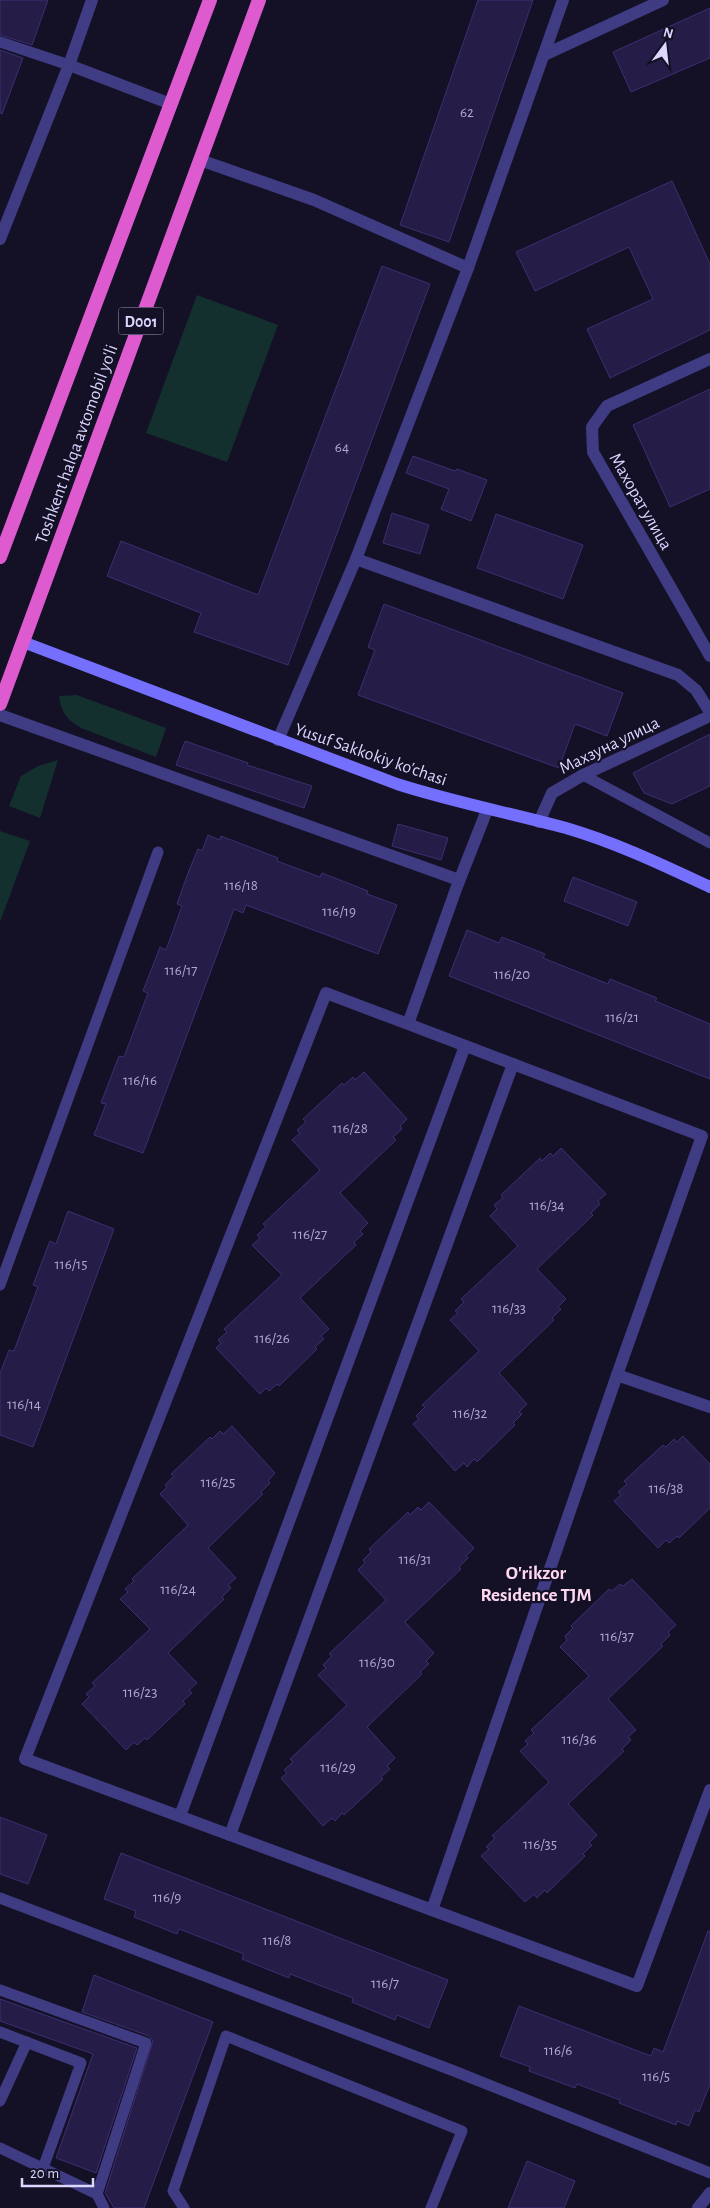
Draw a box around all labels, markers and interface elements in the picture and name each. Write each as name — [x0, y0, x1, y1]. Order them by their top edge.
north arrow — [640, 20, 690, 70]
text: N — [662, 25, 675, 41]
house number: 62 — [460, 105, 474, 120]
road number: D001 — [118, 308, 164, 334]
street label: Toshkent halqa avtomobil yo'li — [32, 342, 121, 546]
house number: 64 — [335, 440, 349, 455]
street label: Махорат улица — [605, 450, 675, 553]
street label: Махзуна улица — [556, 714, 663, 778]
street label: Yusuf Sakkokiy ko'chasi — [292, 720, 449, 789]
house number: 116/18 — [224, 878, 258, 893]
house number: 116/19 — [322, 904, 356, 919]
house number: 116/17 — [164, 963, 198, 978]
house number: 116/20 — [494, 967, 530, 982]
house number: 116/21 — [605, 1010, 639, 1025]
house number: 116/16 — [123, 1073, 157, 1088]
house number: 116/28 — [332, 1121, 368, 1136]
house number: 116/34 — [529, 1198, 565, 1213]
house number: 116/27 — [293, 1227, 327, 1242]
house number: 116/15 — [54, 1257, 88, 1272]
house number: 116/33 — [492, 1301, 526, 1316]
house number: 116/26 — [254, 1331, 290, 1346]
house number: 116/14 — [7, 1397, 41, 1412]
house number: 116/32 — [453, 1406, 488, 1421]
house number: 116/25 — [201, 1475, 235, 1490]
house number: 116/38 — [649, 1481, 683, 1496]
house number: 116/31 — [398, 1552, 432, 1567]
district label: O'rikzor Residence TJM — [480, 1564, 592, 1605]
house number: 116/24 — [160, 1582, 196, 1597]
house number: 116/37 — [600, 1629, 634, 1644]
house number: 116/30 — [359, 1655, 395, 1670]
house number: 116/23 — [123, 1685, 157, 1700]
house number: 116/36 — [562, 1732, 596, 1747]
house number: 116/29 — [320, 1760, 356, 1775]
house number: 116/35 — [523, 1837, 557, 1852]
house number: 116/9 — [153, 1890, 181, 1905]
house number: 116/8 — [263, 1933, 291, 1948]
house number: 116/7 — [371, 1976, 399, 1991]
house number: 116/6 — [544, 2043, 572, 2058]
house number: 116/5 — [642, 2069, 670, 2084]
scale bar — [22, 2156, 94, 2188]
text: 20 m — [30, 2166, 59, 2181]

